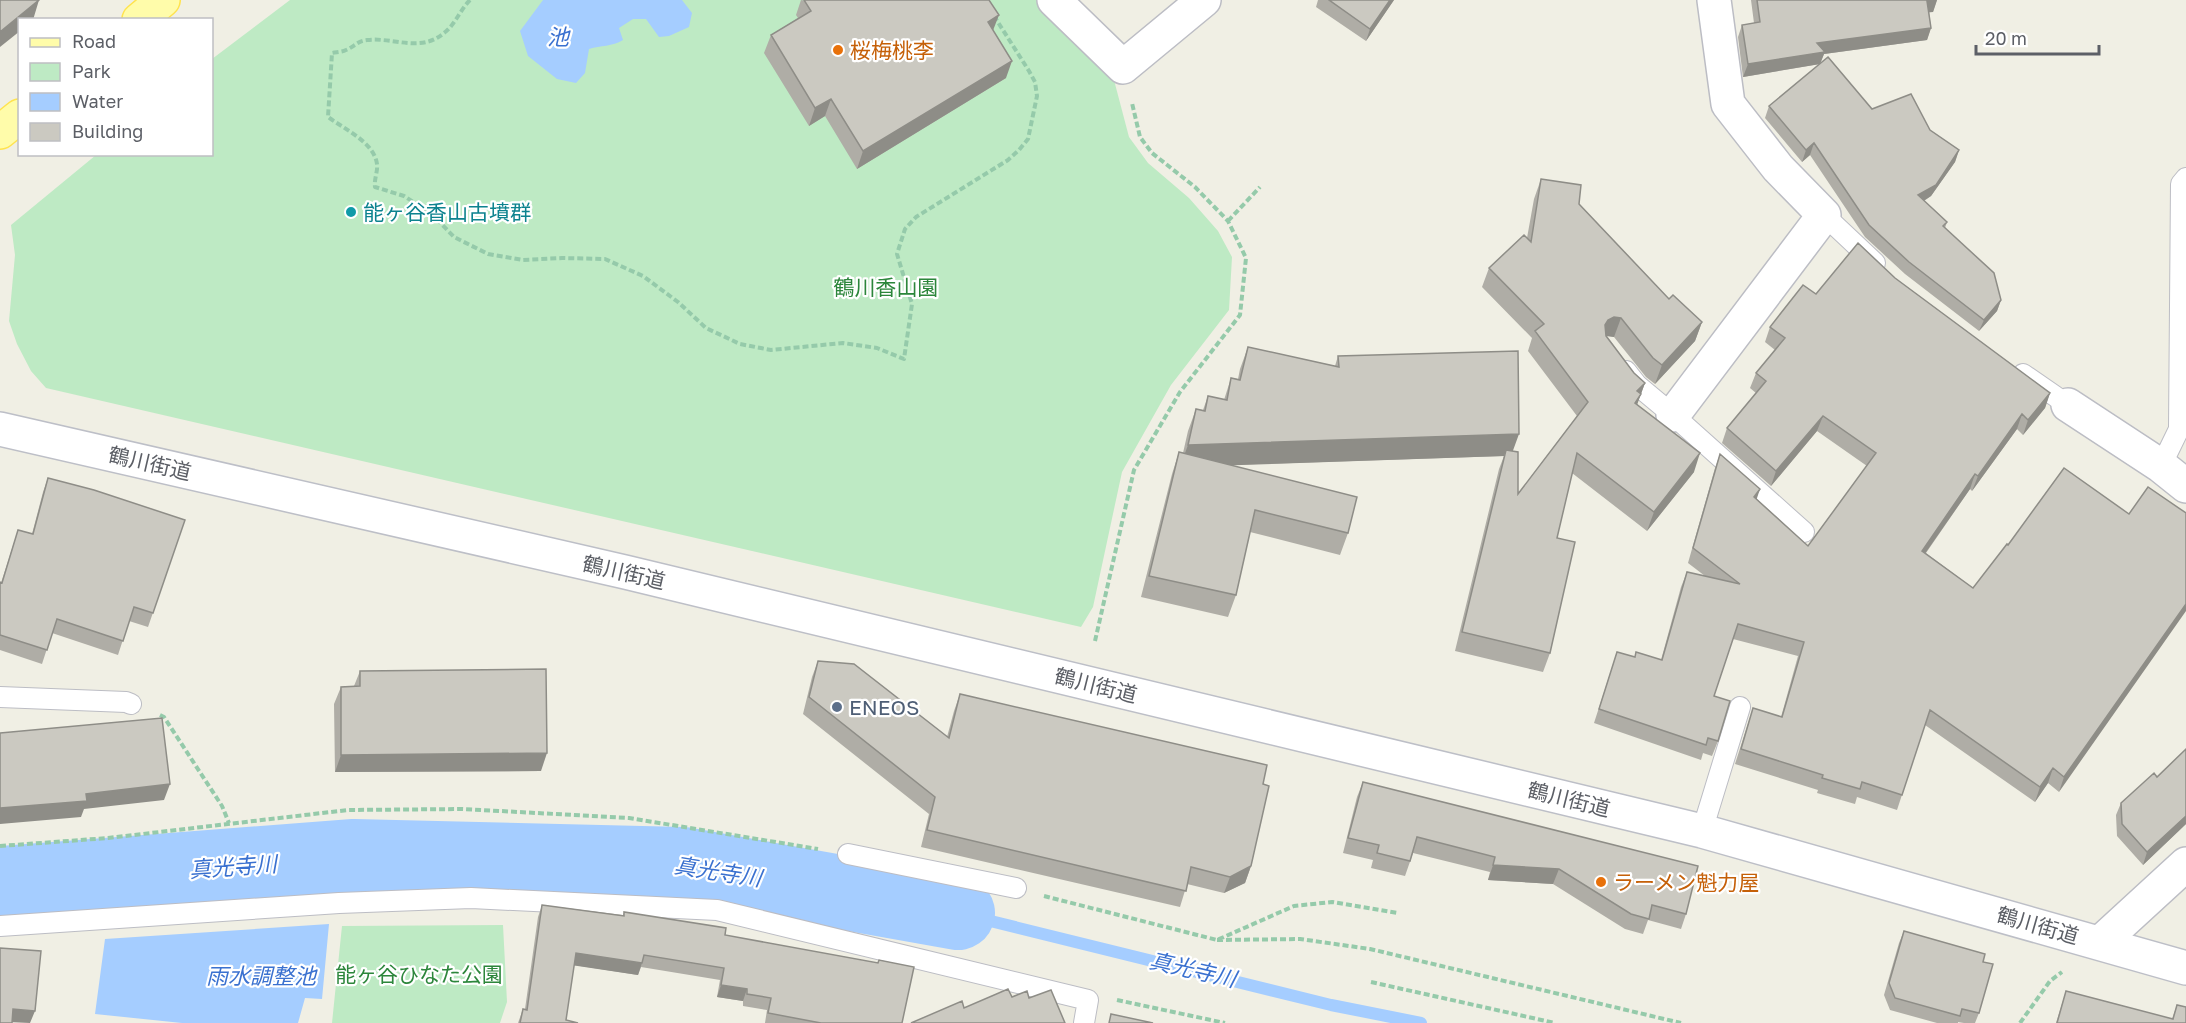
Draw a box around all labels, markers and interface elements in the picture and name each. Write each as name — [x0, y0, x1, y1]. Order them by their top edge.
legend — [18, 18, 213, 156]
scale bar — [1976, 18, 2099, 56]
water label: 池 — [547, 23, 571, 50]
text: 20 m — [1985, 27, 2027, 49]
text: Road — [72, 30, 116, 52]
place label: 桜梅桃李 — [850, 37, 934, 63]
marker: 桜梅桃李 — [831, 43, 845, 57]
text: Park — [72, 60, 111, 82]
text: Water — [72, 90, 123, 112]
text: Building — [72, 120, 143, 142]
place label: 能ヶ谷香山古墳群 — [363, 199, 531, 225]
marker: 能ヶ谷香山古墳群 — [344, 205, 358, 219]
park label: 鶴川香山園 — [834, 274, 939, 300]
street label: 鶴川街道 — [106, 441, 194, 485]
street label: 鶴川街道 — [580, 550, 668, 594]
street label: 鶴川街道 — [1052, 662, 1140, 708]
place label: ENEOS — [849, 694, 919, 720]
marker: ENEOS — [830, 700, 844, 714]
street label: 鶴川街道 — [1525, 776, 1613, 822]
water label: 真光寺川 — [188, 849, 280, 883]
water label: 真光寺川 — [672, 851, 766, 892]
place label: ラーメン魁力屋 — [1613, 869, 1759, 895]
marker: ラーメン魁力屋 — [1594, 875, 1608, 889]
street label: 鶴川街道 — [1994, 901, 2082, 949]
water label: 真光寺川 — [1147, 946, 1241, 993]
park label: 能ヶ谷ひなた公園 — [335, 961, 503, 987]
water label: 雨水調整池 — [206, 962, 318, 989]

